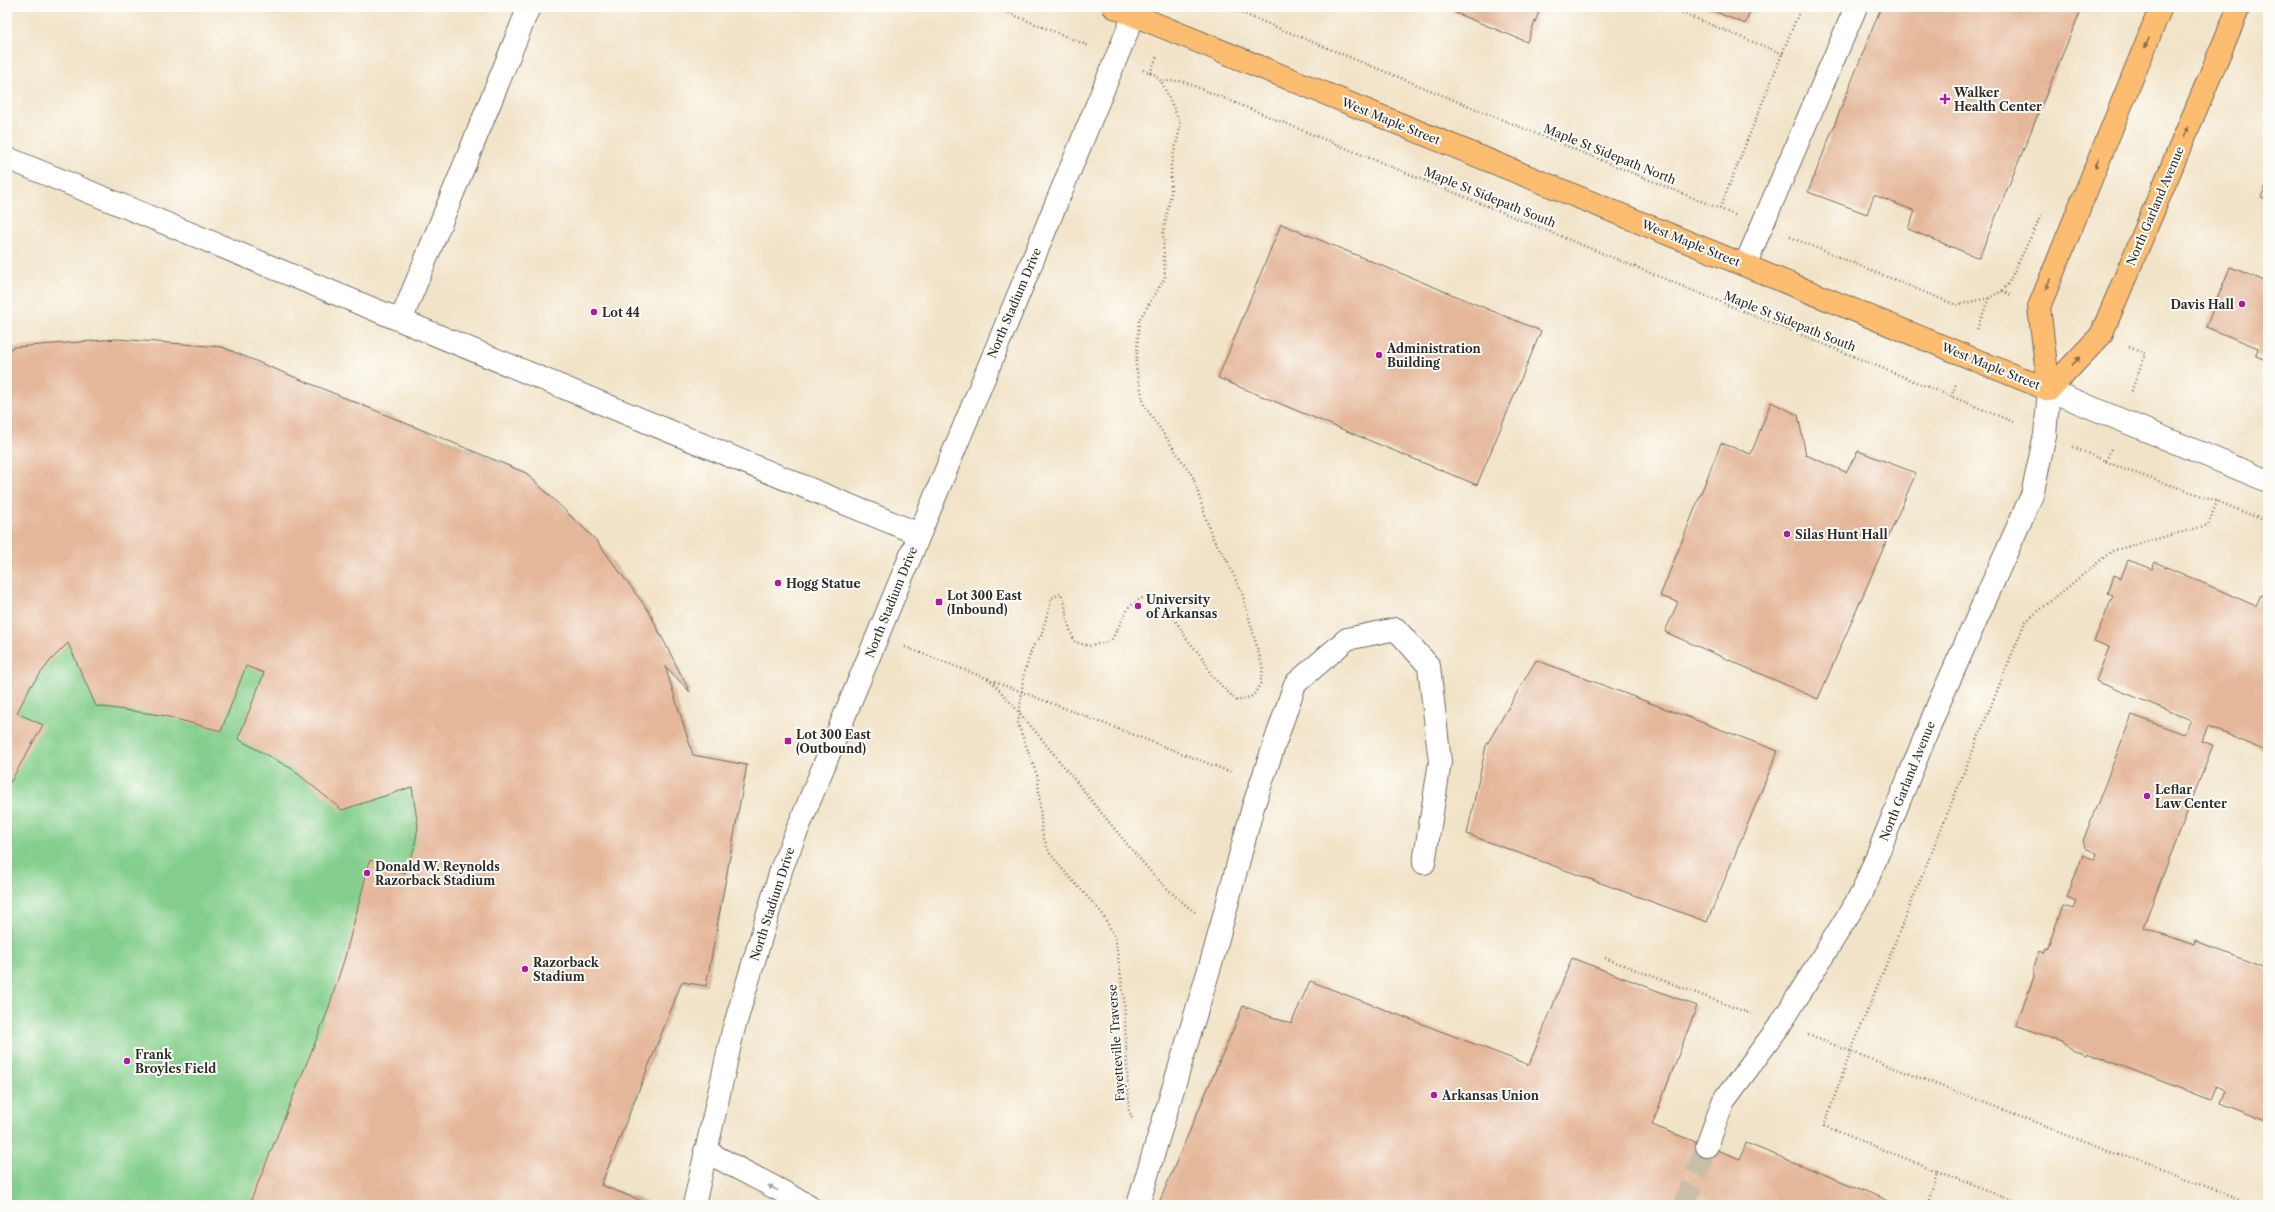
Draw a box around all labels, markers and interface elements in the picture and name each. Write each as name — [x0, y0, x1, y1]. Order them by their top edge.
one-way arrow — [2143, 38, 2149, 50]
place label: Walker Health Center — [1953, 85, 2042, 114]
marker: Walker Health Center — [1939, 93, 1951, 105]
street label: West Maple Street — [1339, 94, 1443, 148]
street label: Maple St Sidepath North — [1542, 121, 1679, 188]
one-way arrow — [2183, 127, 2189, 138]
street label: North Garland Avenue — [2123, 144, 2187, 268]
one-way arrow — [2094, 158, 2100, 170]
street label: Maple St Sidepath South — [1422, 164, 1559, 231]
street label: West Maple Street — [1639, 216, 1743, 270]
street label: North Stadium Drive — [984, 245, 1044, 361]
one-way arrow — [2045, 278, 2051, 290]
street label: Maple St Sidepath South — [1722, 288, 1859, 355]
place label: Davis Hall — [2171, 297, 2234, 312]
marker: Davis Hall — [2237, 299, 2247, 309]
place label: Lot 44 — [602, 305, 640, 320]
marker: Lot 44 — [589, 307, 599, 317]
street label: West Maple Street — [1939, 339, 2043, 393]
place label: Administration Building — [1386, 341, 1482, 370]
marker: Administration Building — [1374, 350, 1384, 360]
one-way arrow — [2071, 356, 2081, 366]
place label: Silas Hunt Hall — [1795, 527, 1888, 542]
marker: Silas Hunt Hall — [1782, 529, 1792, 539]
street label: North Stadium Drive — [862, 544, 920, 660]
place label: Hogg Statue — [786, 576, 861, 591]
marker: Hogg Statue — [773, 578, 783, 588]
place label: Lot 300 East (Inbound) — [947, 588, 1022, 617]
place label: University of Arkansas — [1146, 592, 1218, 621]
marker: Lot 300 East (Inbound) — [934, 597, 944, 607]
marker: University of Arkansas — [1133, 601, 1143, 611]
street label: North Garland Avenue — [1876, 719, 1938, 843]
place label: Lot 300 East (Outbound) — [796, 727, 871, 756]
marker: Lot 300 East (Outbound) — [783, 736, 793, 746]
place label: Leflar Law Center — [2155, 782, 2227, 811]
marker: Leflar Law Center — [2142, 791, 2152, 801]
street label: North Stadium Drive — [747, 845, 798, 963]
place label: Donald W. Reynolds Razorback Stadium — [375, 859, 500, 888]
marker: Donald W. Reynolds Razorback Stadium — [362, 868, 372, 878]
place label: Razorback Stadium — [533, 955, 600, 984]
marker: Razorback Stadium — [520, 964, 530, 974]
street label: Fayetteville Traverse — [1104, 984, 1128, 1102]
place label: Frank Broyles Field — [135, 1047, 216, 1076]
marker: Frank Broyles Field — [122, 1056, 132, 1066]
place label: Arkansas Union — [1441, 1088, 1540, 1103]
marker: Arkansas Union — [1429, 1090, 1439, 1100]
one-way arrow — [767, 1184, 779, 1191]

